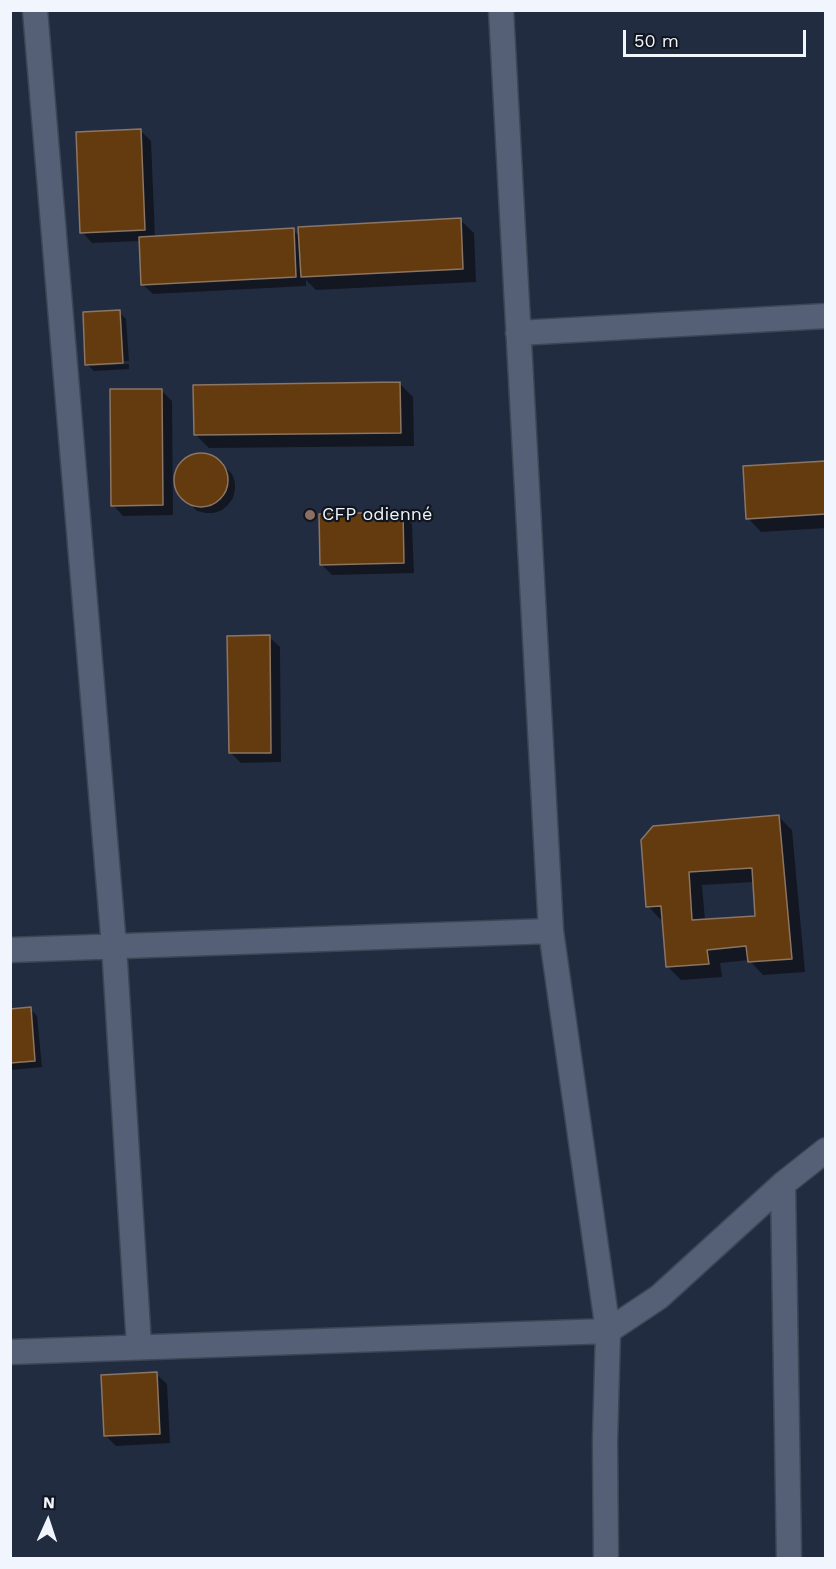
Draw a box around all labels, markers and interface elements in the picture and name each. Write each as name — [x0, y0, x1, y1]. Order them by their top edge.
scale bar — [626, 18, 809, 56]
text: 50 m — [634, 30, 679, 51]
place label: CFP odienné — [322, 504, 432, 526]
marker: CFP odienné — [303, 508, 317, 522]
north arrow — [18, 1491, 78, 1551]
text: N — [43, 1493, 55, 1512]

